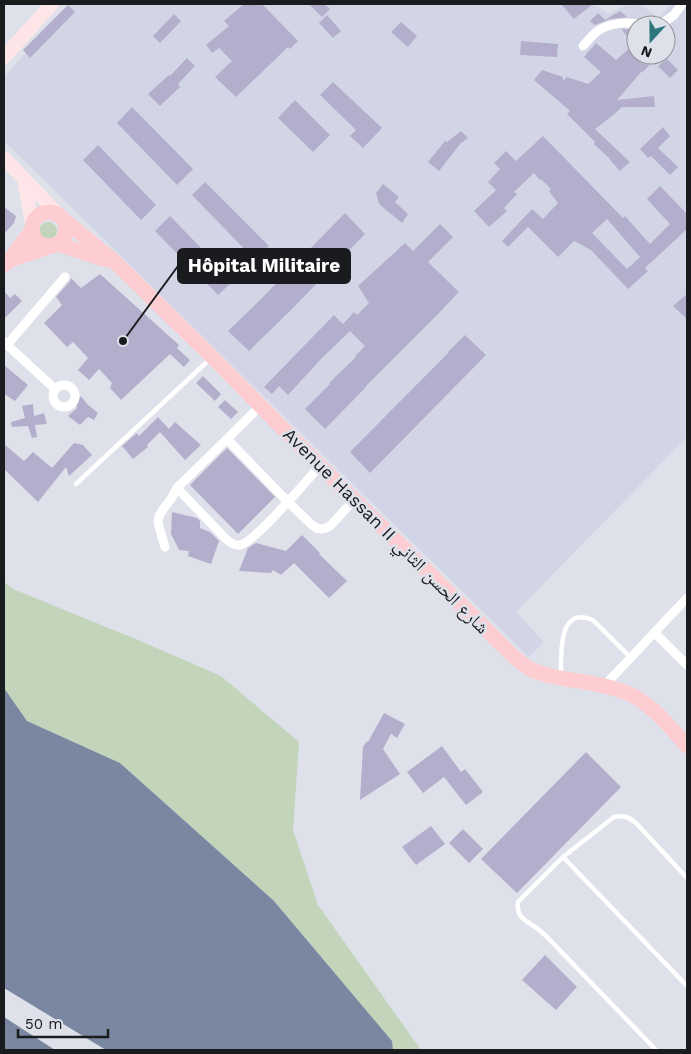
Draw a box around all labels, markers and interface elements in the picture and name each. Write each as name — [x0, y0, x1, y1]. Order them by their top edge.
north arrow — [626, 15, 676, 65]
text: N — [639, 43, 654, 61]
callout: Hôpital Militaire — [178, 249, 350, 283]
text: Hôpital Militaire — [188, 254, 340, 277]
street label: Avenue Hassan II شارع الحسن الثاني — [276, 424, 493, 641]
scale bar — [18, 1006, 108, 1038]
text: 50 m — [25, 1015, 62, 1033]

